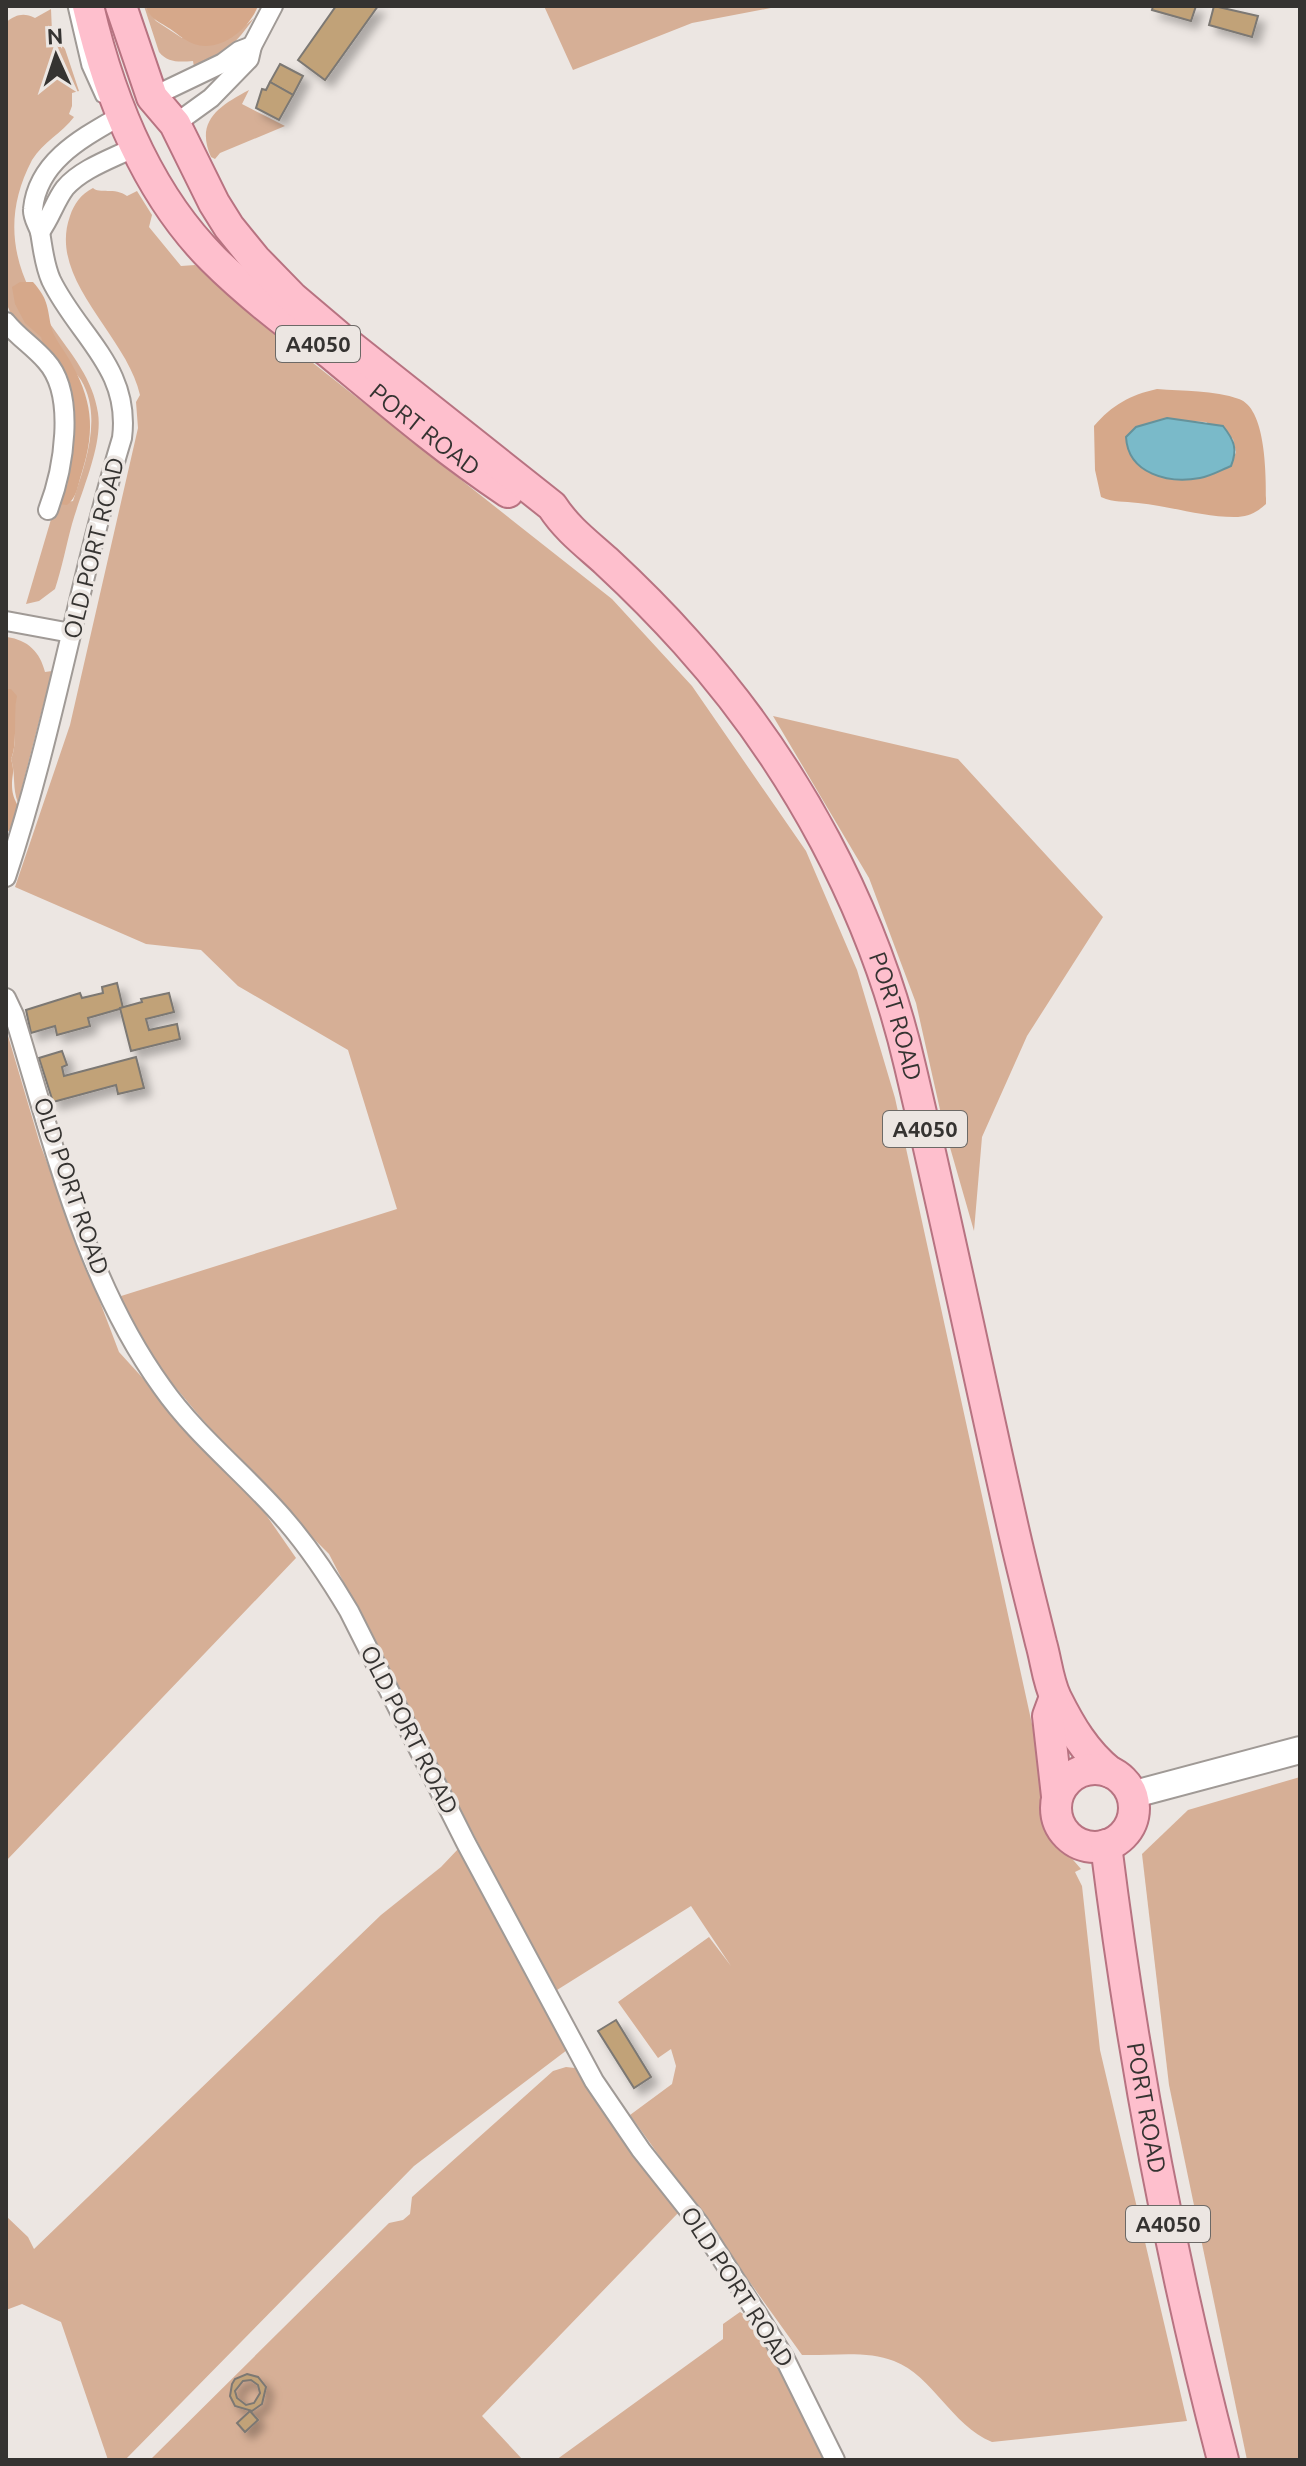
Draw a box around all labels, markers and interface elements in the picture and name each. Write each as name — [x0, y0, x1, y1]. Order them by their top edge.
north arrow — [16, 16, 96, 96]
text: N — [46, 23, 64, 48]
road number: A4050 — [276, 326, 360, 362]
street label: PORT ROAD — [365, 378, 485, 481]
street label: OLD PORT ROAD — [58, 454, 129, 641]
street label: PORT ROAD — [864, 948, 927, 1083]
street label: OLD PORT ROAD — [28, 1094, 114, 1278]
road number: A4050 — [883, 1111, 967, 1147]
street label: OLD PORT ROAD — [355, 1641, 464, 1819]
street label: PORT ROAD — [1122, 2040, 1172, 2176]
street label: OLD PORT ROAD — [675, 2201, 799, 2372]
road number: A4050 — [1126, 2206, 1210, 2242]

